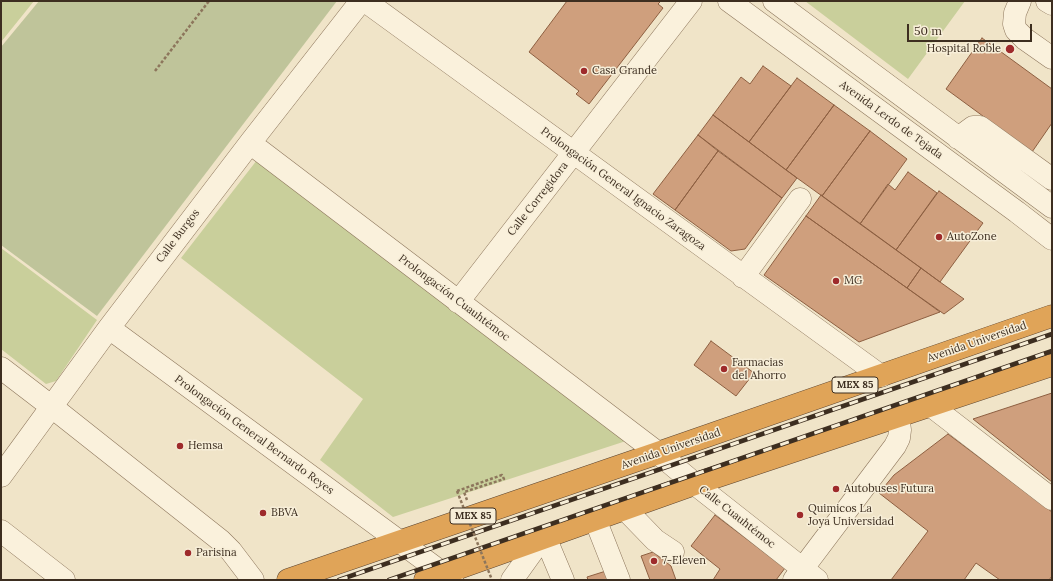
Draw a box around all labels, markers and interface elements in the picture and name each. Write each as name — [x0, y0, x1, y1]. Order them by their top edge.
scale bar — [909, 16, 1034, 42]
text: 50 m — [914, 23, 942, 38]
place label: Hospital Roble — [927, 42, 1001, 56]
marker: Hospital Roble — [1004, 43, 1016, 55]
place label: Casa Grande — [592, 64, 657, 78]
marker: Casa Grande — [579, 66, 589, 76]
street label: Avenida Lerdo de Tejada — [837, 78, 945, 162]
street label: Prolongación General Ignacio Zaragoza — [538, 125, 708, 253]
street label: Calle Corregidora — [505, 159, 571, 239]
street label: Calle Burgos — [154, 207, 202, 265]
place label: AutoZone — [947, 230, 997, 244]
marker: AutoZone — [934, 232, 944, 242]
street label: Prolongación Cuauhtémoc — [396, 252, 512, 344]
place label: MG — [844, 274, 862, 288]
marker: MG — [831, 276, 841, 286]
street label: Avenida Universidad — [926, 319, 1028, 365]
place label: Farmacias del Ahorro — [732, 356, 786, 382]
marker: Farmacias del Ahorro — [719, 364, 729, 374]
street label: Prolongación General Bernardo Reyes — [172, 373, 336, 497]
road number: MEX 85 — [832, 377, 878, 393]
street label: Avenida Universidad — [620, 426, 722, 472]
place label: Hemsa — [188, 439, 223, 453]
marker: Hemsa — [175, 441, 185, 451]
place label: Autobuses Futura — [844, 482, 934, 496]
street label: Calle Cuauhtémoc — [696, 483, 778, 551]
marker: Autobuses Futura — [831, 484, 841, 494]
place label: Quimicos La Joya Universidad — [808, 502, 894, 528]
place label: BBVA — [271, 506, 298, 520]
marker: BBVA — [258, 508, 268, 518]
road number: MEX 85 — [450, 508, 496, 524]
marker: Quimicos La Joya Universidad — [795, 510, 805, 520]
place label: Parisina — [196, 546, 237, 560]
marker: Parisina — [183, 548, 193, 558]
place label: 7-Eleven — [662, 554, 706, 568]
marker: 7-Eleven — [649, 556, 659, 566]

